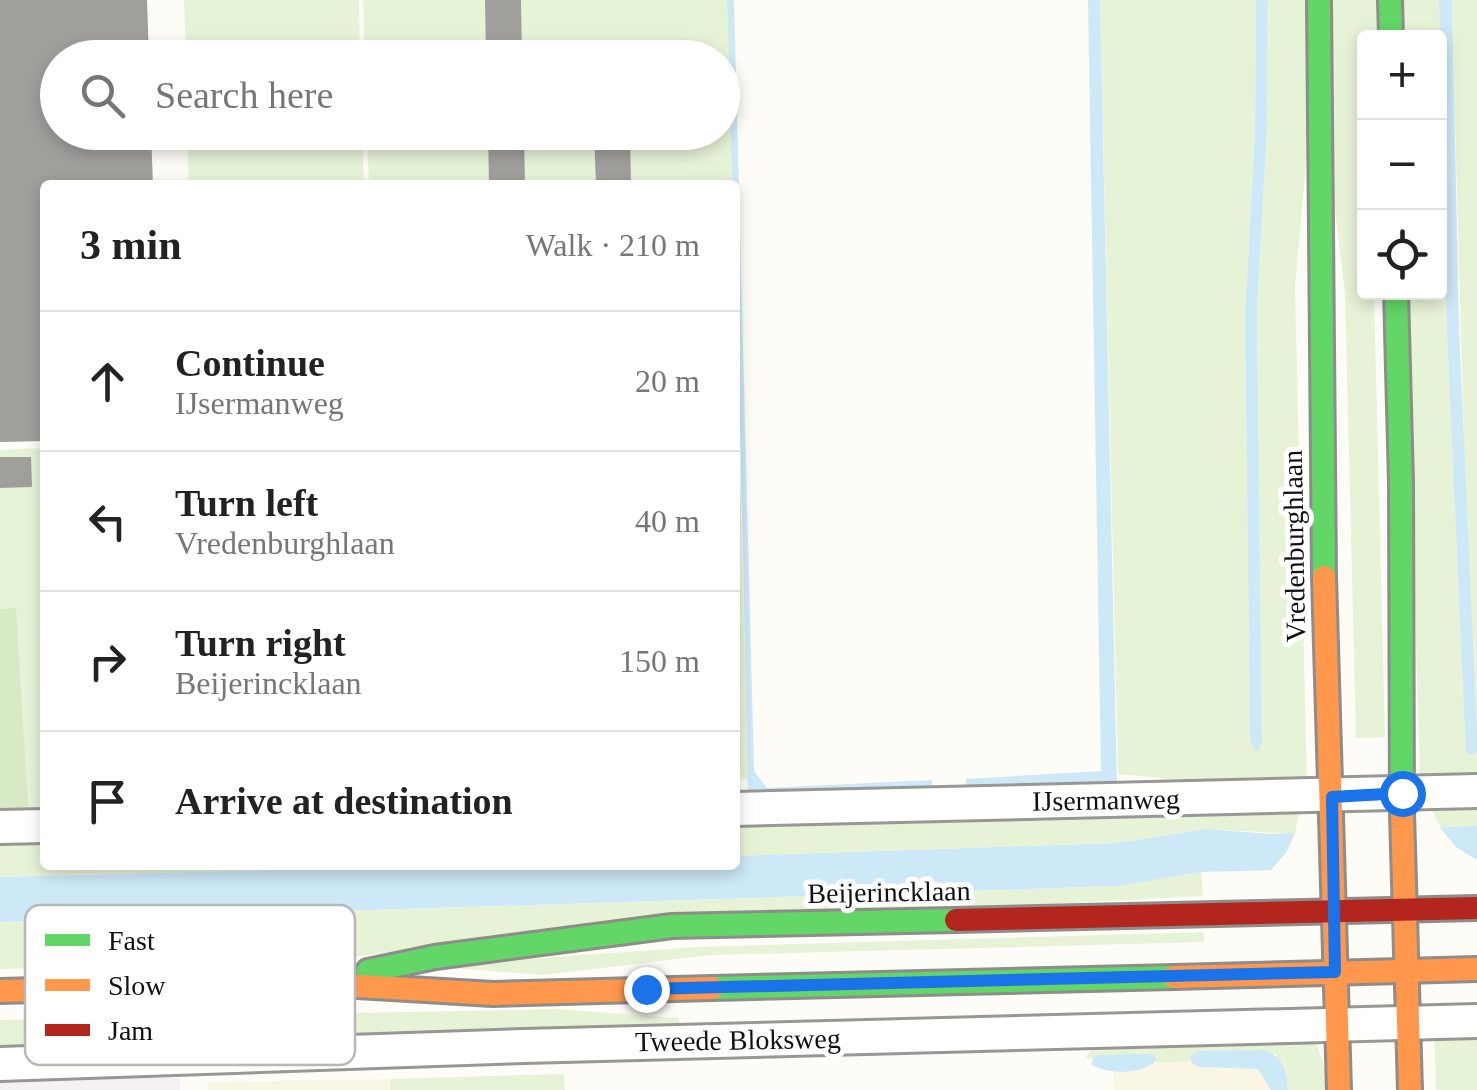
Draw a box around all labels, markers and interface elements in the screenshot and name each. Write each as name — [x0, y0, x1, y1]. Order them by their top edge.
map controls — [1357, 30, 1447, 300]
button: + — [1357, 30, 1447, 120]
search box — [40, 40, 740, 150]
icon: search — [75, 68, 130, 123]
text: Search here — [155, 74, 333, 116]
button: − — [1357, 120, 1447, 210]
button: locate — [1357, 210, 1447, 300]
text: 3 min — [80, 222, 182, 268]
text: Walk · 210 m — [526, 227, 700, 263]
text: Continue — [175, 342, 325, 384]
icon: ahead — [80, 354, 135, 409]
text: 20 m — [635, 363, 700, 399]
text: IJsermanweg — [175, 385, 344, 421]
street label: Vredenburghlaan — [1277, 450, 1311, 642]
text: Turn left — [175, 482, 318, 524]
icon: left — [80, 494, 135, 549]
text: 40 m — [635, 503, 700, 539]
text: Vredenburghlaan — [175, 525, 395, 561]
text: Turn right — [175, 622, 346, 664]
icon: right — [80, 634, 135, 689]
text: 150 m — [619, 643, 700, 679]
text: Beijerincklaan — [175, 665, 362, 701]
route start — [1380, 771, 1426, 817]
icon: arrive — [80, 774, 135, 829]
text: Arrive at destination — [175, 780, 513, 822]
street label: IJsermanweg — [1032, 783, 1180, 817]
street label: Beijerincklaan — [807, 875, 971, 909]
legend — [25, 905, 355, 1065]
text: Fast — [108, 925, 155, 956]
route end — [624, 967, 670, 1013]
text: Slow — [108, 970, 166, 1001]
text: Jam — [108, 1015, 153, 1046]
street label: Tweede Bloksweg — [635, 1023, 841, 1057]

